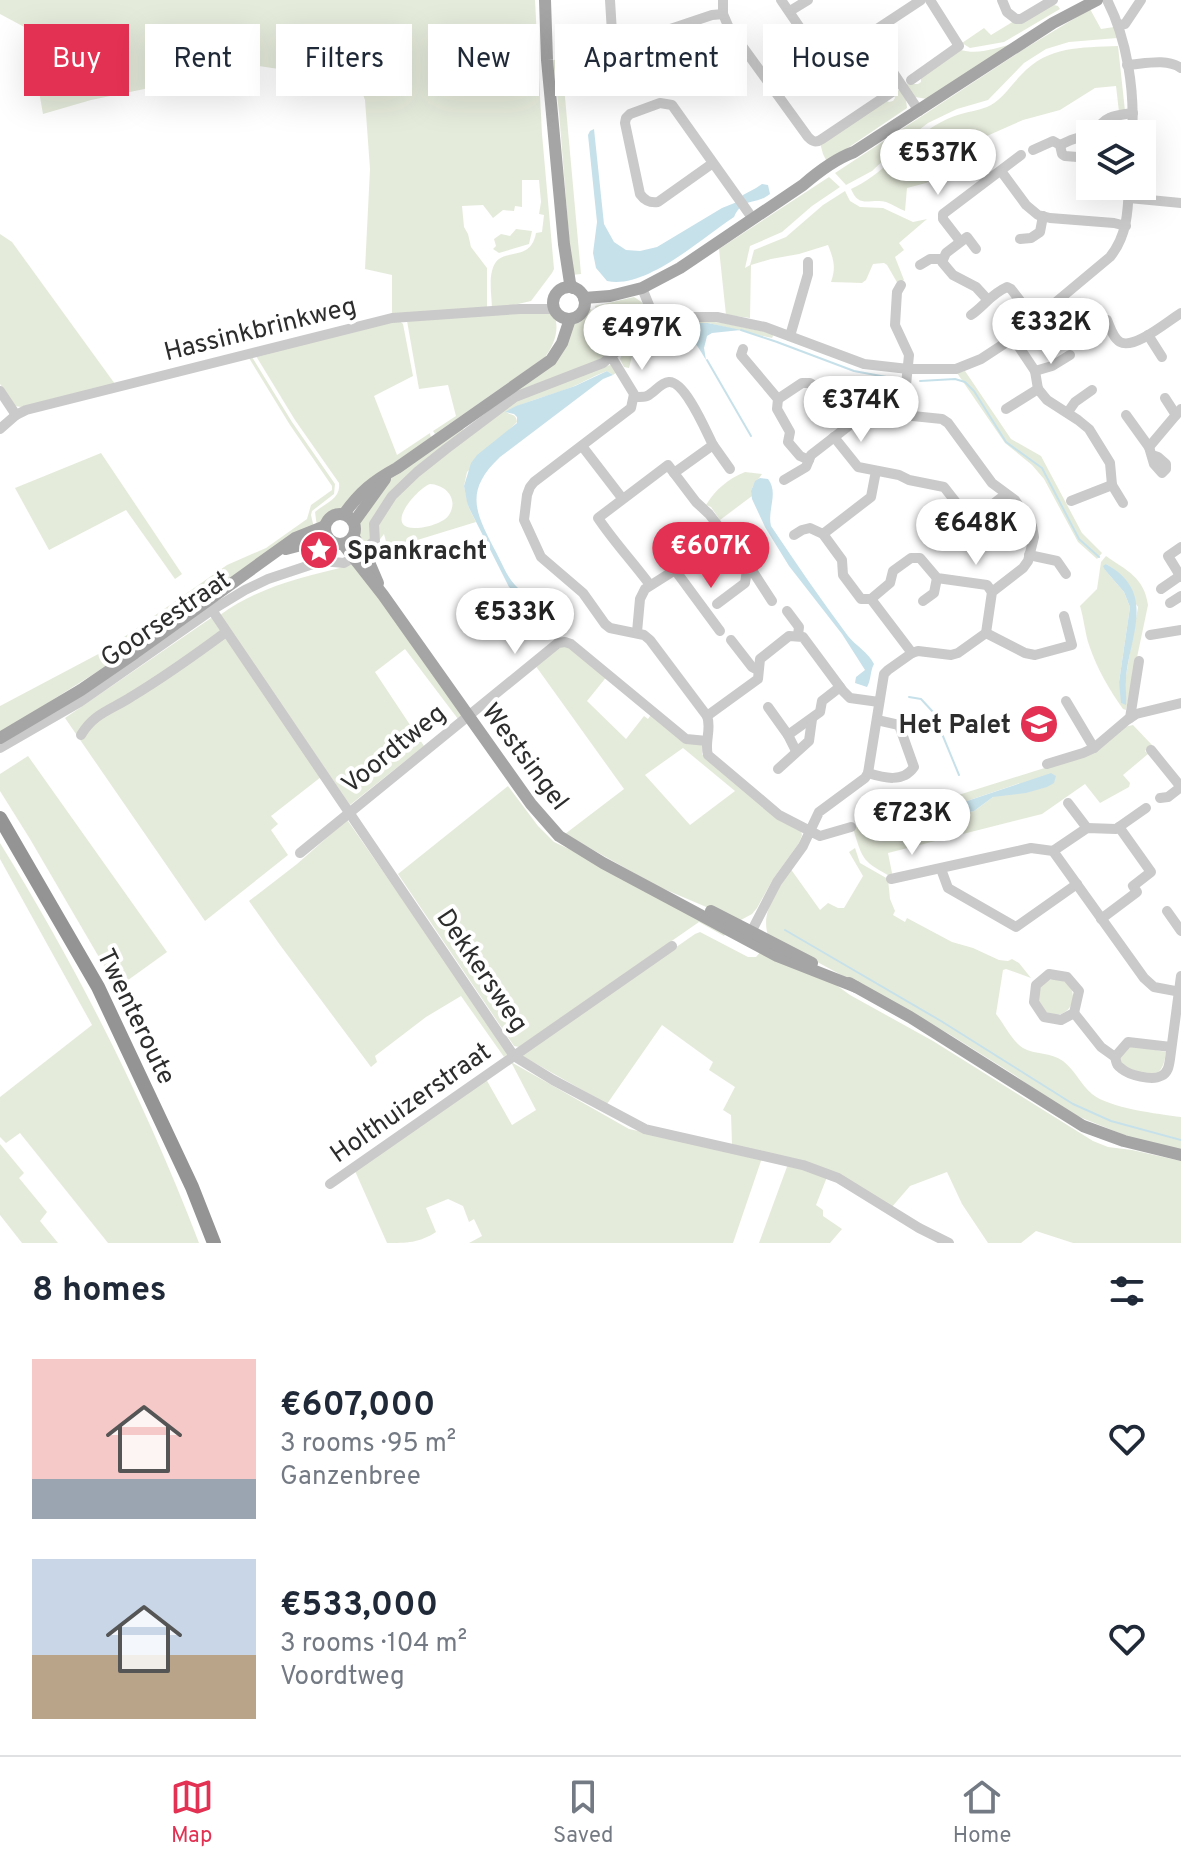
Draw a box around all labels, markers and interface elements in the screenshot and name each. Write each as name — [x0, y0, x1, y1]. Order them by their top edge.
chip: Buy — [24, 24, 129, 96]
chip: Rent — [145, 24, 260, 96]
chip: Filters — [276, 24, 412, 96]
chip: New — [428, 24, 539, 96]
chip: Apartment — [555, 24, 747, 96]
chip: House — [763, 24, 898, 96]
map controls — [1076, 120, 1156, 200]
button: layers — [1076, 120, 1156, 200]
pin: €537K — [882, 129, 994, 197]
text: €537K — [898, 138, 978, 171]
street label: Hassinkbrinkweg — [161, 291, 360, 370]
pin: €332K — [995, 298, 1107, 366]
pin: €497K — [586, 304, 698, 372]
text: €332K — [1010, 307, 1092, 340]
text: €497K — [601, 313, 683, 346]
pin: €374K — [805, 376, 917, 444]
text: €374K — [822, 385, 900, 418]
pin: €648K — [920, 499, 1032, 567]
text: €648K — [934, 508, 1018, 541]
pin: €607K — [655, 522, 767, 590]
place icon: Spankracht — [298, 529, 340, 571]
text: €607K — [670, 531, 752, 564]
place label: Spankracht — [347, 536, 487, 569]
street label: Goorsestraat — [95, 564, 238, 676]
pin: €533K — [459, 588, 571, 656]
text: €533K — [474, 597, 556, 630]
street label: Westsingel — [473, 697, 575, 818]
street label: Voordtweg — [336, 698, 453, 802]
school or university icon: Het Palet — [1018, 703, 1060, 745]
place label: Het Palet — [899, 710, 1011, 743]
pin: €723K — [856, 789, 968, 857]
text: €723K — [872, 798, 952, 831]
street label: Dekkersweg — [428, 903, 534, 1039]
street label: Twenteroute — [88, 944, 182, 1090]
street label: Holthuizerstraat — [325, 1036, 498, 1172]
icon: filters — [1105, 1269, 1149, 1313]
text: 8 homes — [32, 1270, 166, 1313]
text: €607,000 — [280, 1385, 435, 1428]
icon: home — [96, 1391, 192, 1487]
icon: heart — [1105, 1417, 1149, 1461]
text: 3 rooms · 95 m² — [280, 1428, 456, 1461]
text: Ganzenbree — [280, 1461, 421, 1494]
text: €533,000 — [280, 1585, 438, 1628]
icon: home — [96, 1591, 192, 1687]
icon: heart — [1105, 1617, 1149, 1661]
text: 3 rooms · 104 m² — [280, 1628, 467, 1661]
text: Voordtweg — [280, 1661, 405, 1694]
tab: Map — [170, 1775, 214, 1850]
tab: Saved — [553, 1775, 614, 1850]
tab: Home — [953, 1775, 1011, 1850]

